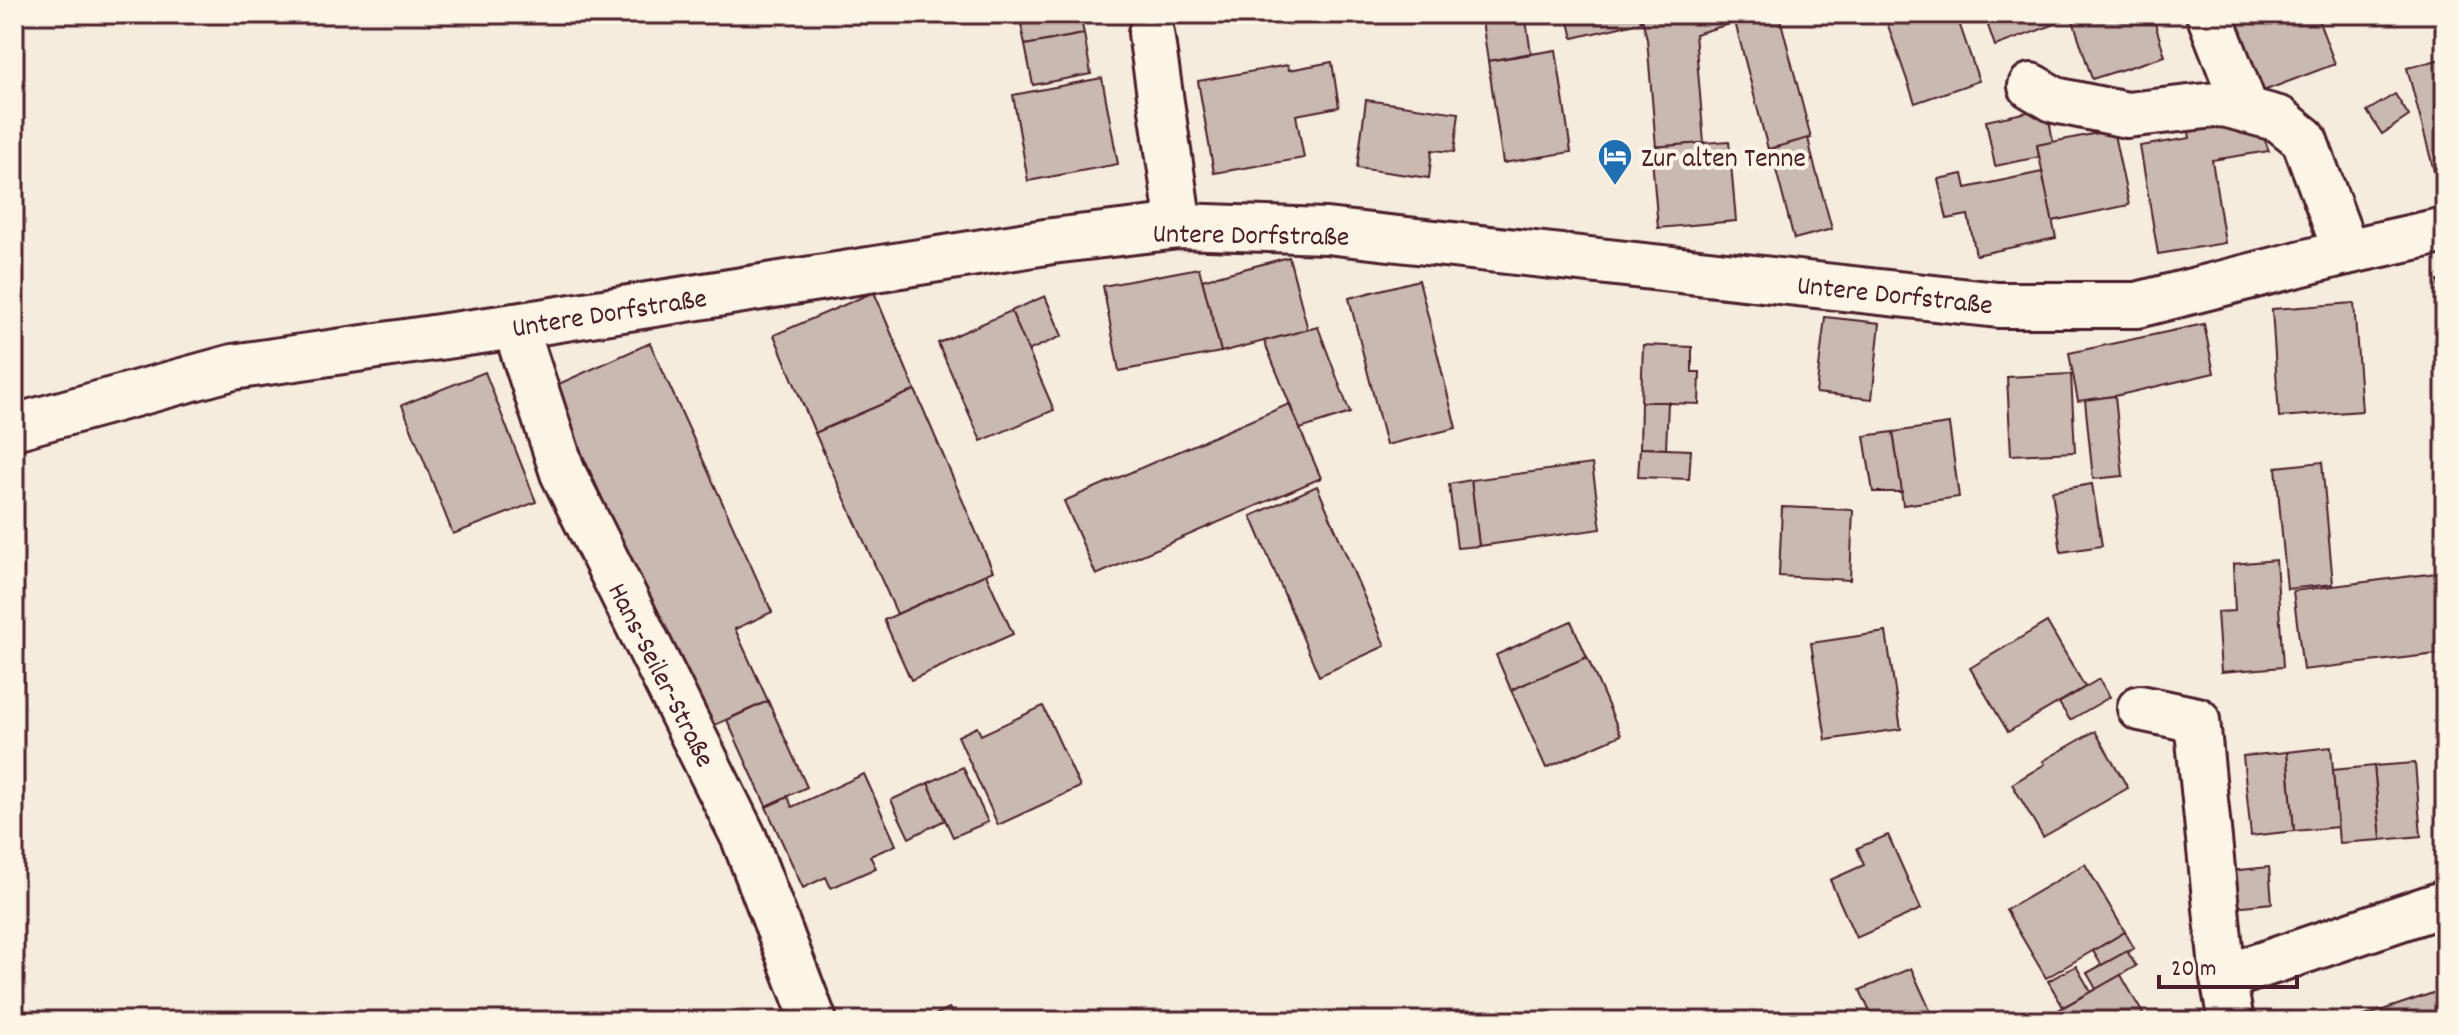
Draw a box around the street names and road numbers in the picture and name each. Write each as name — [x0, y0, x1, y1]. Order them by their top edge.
street label: Untere Dorfstraße — [1152, 216, 1350, 260]
street label: Untere Dorfstraße — [1795, 268, 1994, 328]
street label: Untere Dorfstraße — [510, 281, 710, 351]
street label: Hans-Seiler-Straße — [595, 577, 722, 775]

